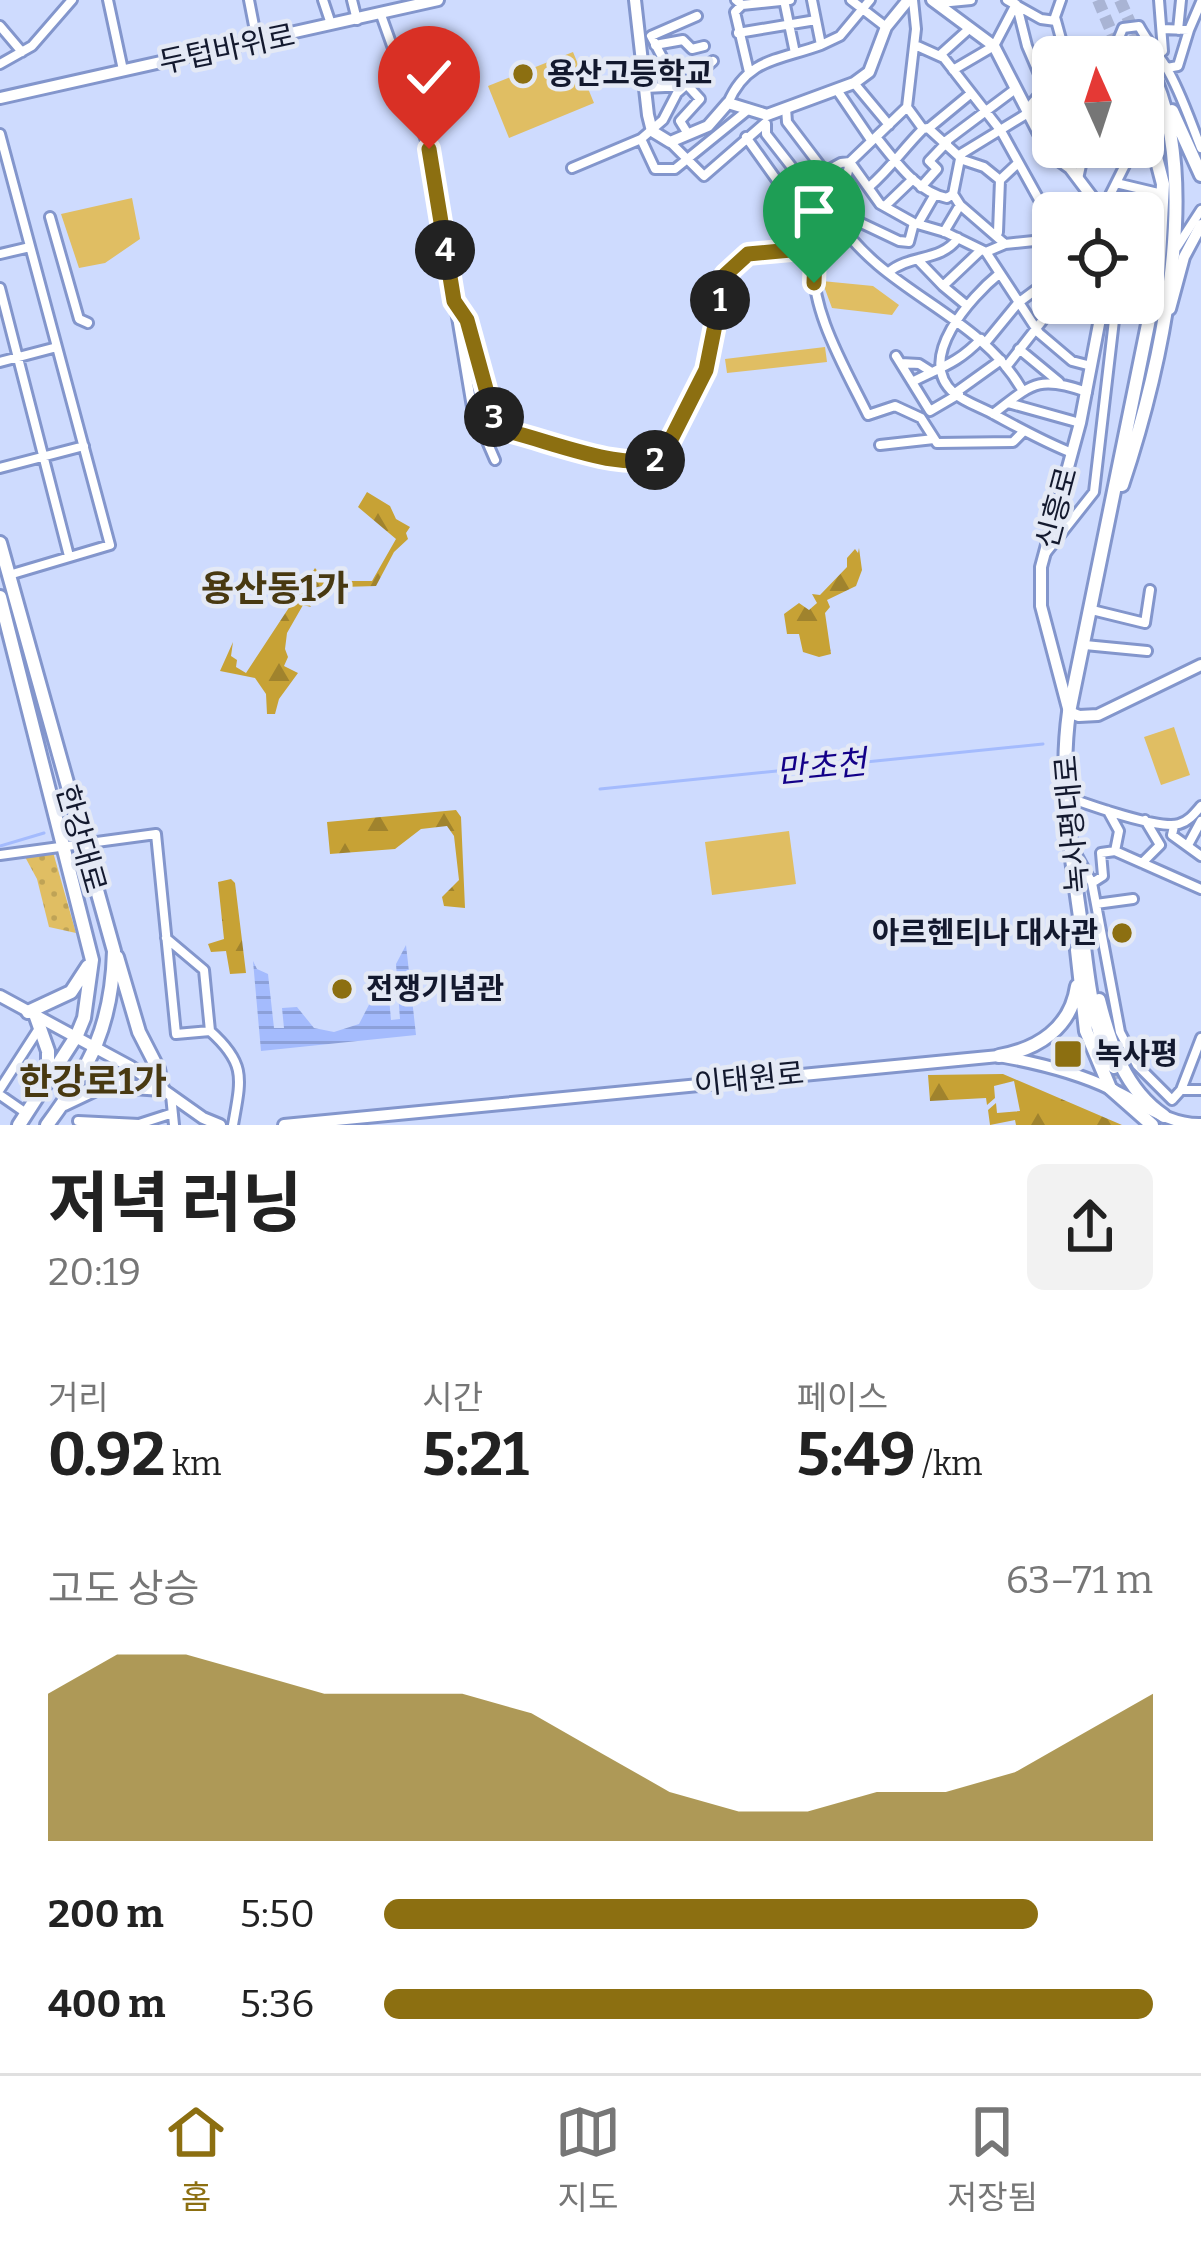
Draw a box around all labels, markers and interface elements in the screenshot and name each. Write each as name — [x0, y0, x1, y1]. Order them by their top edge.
street label: 두텁바위로 — [156, 17, 298, 81]
pin — [378, 26, 480, 149]
north arrow — [1032, 36, 1164, 168]
map controls — [1032, 36, 1164, 324]
icon: check — [396, 44, 462, 110]
place label: 용산고등학교 — [547, 56, 713, 92]
marker: 용산고등학교 — [510, 61, 536, 87]
pin — [763, 160, 865, 283]
icon: arrive — [781, 178, 847, 244]
button: locate — [1032, 192, 1164, 324]
pin: 4 — [415, 220, 475, 280]
text: 4 — [435, 230, 455, 270]
pin: 1 — [690, 270, 750, 330]
text: 1 — [713, 280, 727, 320]
pin: 3 — [464, 387, 524, 447]
text: 3 — [484, 397, 504, 437]
pin: 2 — [625, 430, 685, 490]
text: 2 — [646, 440, 664, 480]
street label: 신흥로 — [1029, 463, 1085, 553]
district label: 용산동1가 — [201, 567, 349, 611]
water label: 만초천 — [774, 742, 872, 792]
street label: 녹사평대로 — [1048, 754, 1096, 894]
street label: 한강대로 — [48, 781, 114, 897]
place label: 아르헨티나 대사관 — [872, 915, 1098, 951]
marker: 아르헨티나 대사관 — [1109, 920, 1135, 946]
place label: 전쟁기념관 — [366, 971, 504, 1007]
marker: 전쟁기념관 — [329, 976, 355, 1002]
place label: 녹사평 — [1095, 1036, 1178, 1072]
marker: 녹사평 — [1052, 1038, 1084, 1070]
street label: 이태원로 — [692, 1055, 806, 1103]
district label: 한강로1가 — [19, 1060, 167, 1104]
text: 저녁 러닝 — [48, 1164, 303, 1243]
button: share — [1027, 1164, 1153, 1290]
text: 20:19 — [48, 1249, 141, 1295]
text: 거리 — [48, 1378, 109, 1418]
text: 시간 — [422, 1378, 483, 1418]
text: 페이스 — [797, 1378, 888, 1418]
text: 0.92 — [48, 1419, 165, 1491]
text: 5:21 — [422, 1419, 529, 1491]
text: 5:49 — [797, 1419, 915, 1491]
text: km — [165, 1444, 222, 1484]
text: /km — [915, 1444, 983, 1484]
text: 63–71 m — [1006, 1557, 1153, 1603]
text: 고도 상승 — [48, 1566, 199, 1612]
text: 200 m — [48, 1891, 164, 1937]
text: 5:50 — [240, 1891, 315, 1937]
text: 400 m — [48, 1981, 166, 2027]
text: 5:36 — [240, 1981, 314, 2027]
tab: 홈 — [163, 2099, 229, 2219]
tab: 지도 — [555, 2099, 621, 2219]
tab: 저장됨 — [947, 2099, 1038, 2219]

